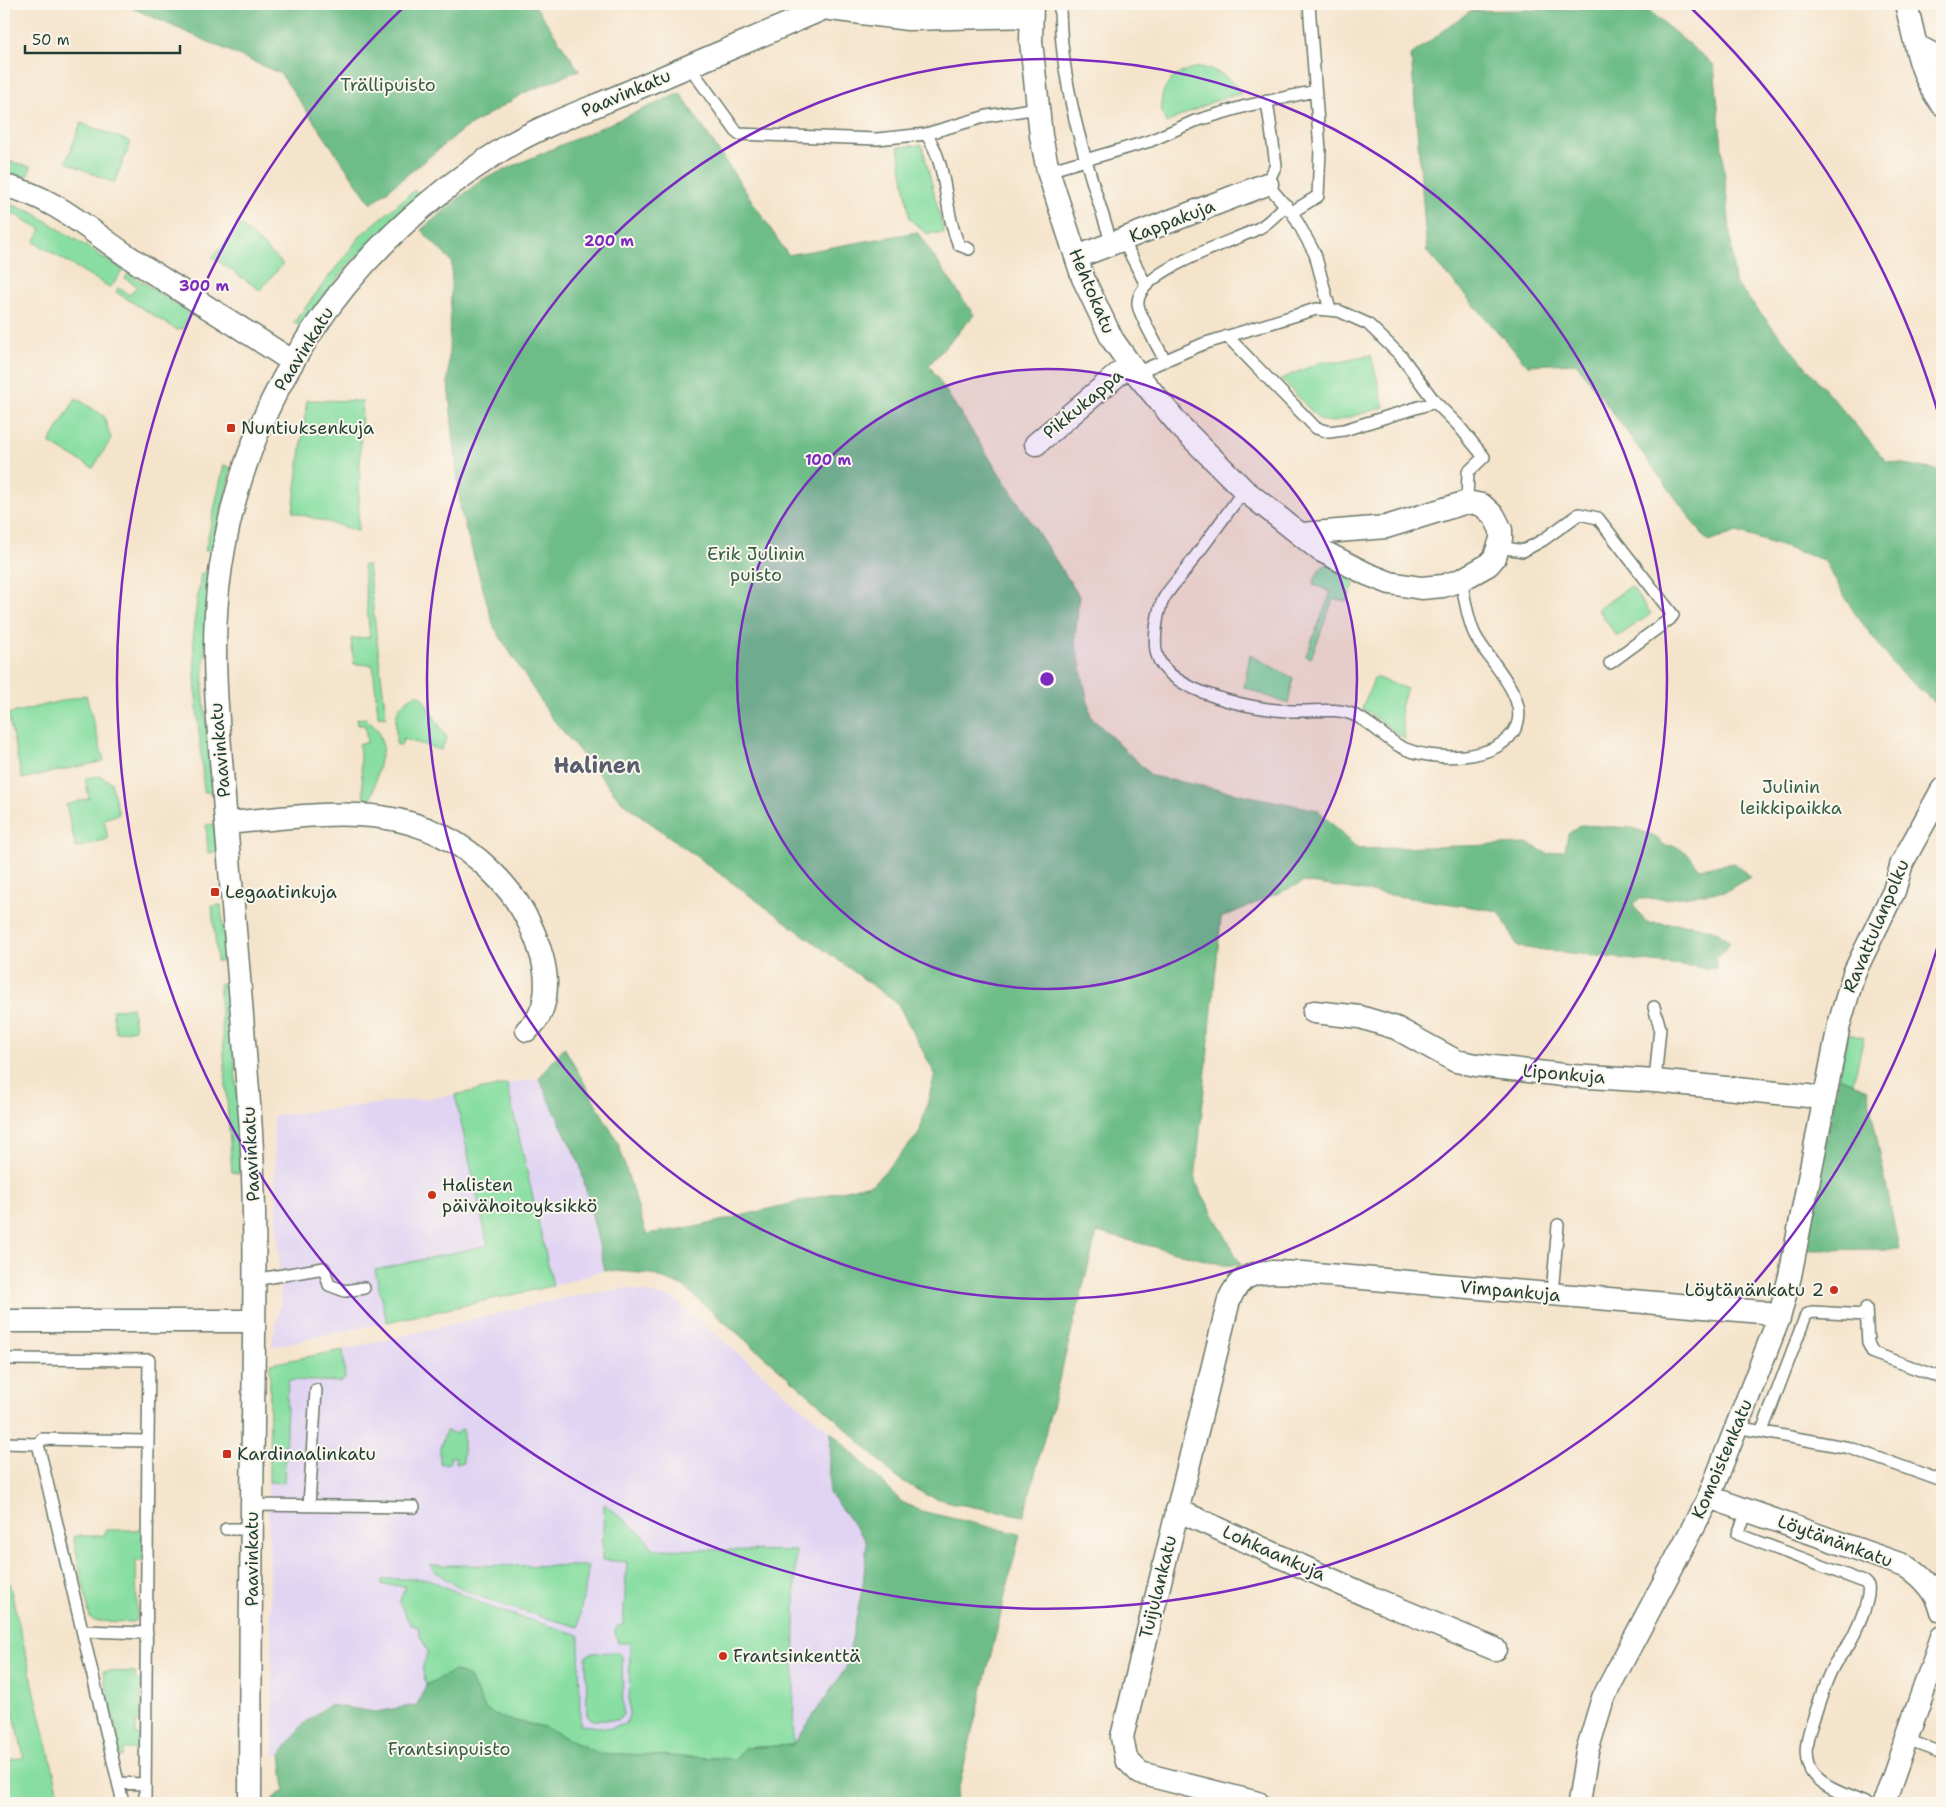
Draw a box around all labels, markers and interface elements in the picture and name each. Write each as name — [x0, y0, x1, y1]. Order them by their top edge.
scale bar — [25, 22, 180, 54]
text: 50 m — [32, 30, 70, 50]
street label: Paavinkatu — [577, 63, 675, 123]
park label: Trällipuisto — [340, 73, 436, 97]
street label: Kappakuja — [1126, 194, 1218, 248]
text: 200 m — [584, 231, 634, 251]
street label: Hehtokatu — [1063, 245, 1121, 337]
text: 300 m — [179, 276, 229, 296]
street label: Paavinkatu — [269, 302, 339, 396]
street label: Pikkukappa — [1038, 363, 1128, 445]
place label: Nuntiuksenkuja — [241, 416, 374, 440]
marker: Nuntiuksenkuja — [225, 422, 237, 434]
text: 100 m — [805, 450, 851, 470]
park label: Erik Julinin puisto — [707, 542, 805, 587]
centre of rings — [1038, 670, 1056, 688]
street label: Paavinkatu — [204, 702, 236, 798]
district label: Halinen — [553, 751, 641, 780]
park label: Julinin leikkipaikka — [1740, 775, 1842, 820]
street label: Ravattulanpolku — [1837, 856, 1915, 996]
place label: Legaatinkuja — [225, 880, 337, 904]
marker: Legaatinkuja — [209, 886, 221, 898]
street label: Liponkuja — [1522, 1058, 1606, 1090]
street label: Paavinkatu — [237, 1106, 265, 1202]
place label: Halisten päivähoitoyksikkö — [442, 1173, 597, 1218]
marker: Halisten päivähoitoyksikkö — [426, 1189, 438, 1201]
street label: Vimpankuja — [1459, 1275, 1561, 1307]
place label: Löytänänkatu 2 — [1684, 1278, 1824, 1302]
marker: Löytänänkatu 2 — [1828, 1284, 1840, 1296]
street label: Komoistenkatu — [1686, 1395, 1758, 1523]
place label: Kardinaalinkatu — [237, 1442, 376, 1466]
marker: Kardinaalinkatu — [221, 1448, 233, 1460]
street label: Löytänänkatu — [1774, 1509, 1896, 1573]
street label: Paavinkatu — [240, 1511, 264, 1607]
street label: Lohkaankuja — [1219, 1520, 1329, 1586]
street label: Tuijulankatu — [1134, 1533, 1182, 1641]
place label: Frantsinkenttä — [733, 1644, 861, 1668]
marker: Frantsinkenttä — [717, 1650, 729, 1662]
park label: Frantsinpuisto — [388, 1737, 510, 1761]

